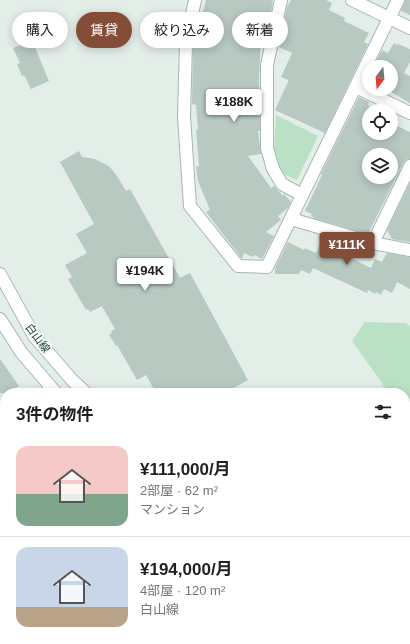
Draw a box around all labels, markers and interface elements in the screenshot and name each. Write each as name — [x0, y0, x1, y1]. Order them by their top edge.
chip: 購入 — [12, 12, 68, 48]
chip: 賃貸 — [76, 12, 132, 48]
chip: 絞り込み — [140, 12, 224, 48]
chip: 新着 — [232, 12, 288, 48]
north arrow — [362, 60, 398, 96]
map controls — [362, 60, 398, 184]
pin: ¥188K — [206, 89, 262, 123]
text: ¥188K — [215, 94, 253, 109]
button: locate — [362, 104, 398, 140]
button: layers — [362, 148, 398, 184]
pin: ¥111K — [319, 232, 375, 266]
text: ¥111K — [329, 237, 365, 252]
pin: ¥194K — [117, 258, 173, 292]
text: ¥194K — [126, 263, 164, 278]
street label: 白山線 — [23, 321, 53, 355]
icon: filters — [372, 401, 394, 423]
text: 3件の物件 — [16, 405, 93, 424]
text: ¥111,000/月 — [140, 460, 231, 479]
icon: home — [48, 462, 96, 510]
text: 2部屋 · 62 m² — [140, 483, 218, 498]
text: マンション — [140, 502, 205, 517]
text: ¥194,000/月 — [140, 560, 233, 579]
icon: home — [48, 563, 96, 611]
text: 4部屋 · 120 m² — [140, 583, 225, 598]
text: 白山線 — [140, 602, 179, 617]

